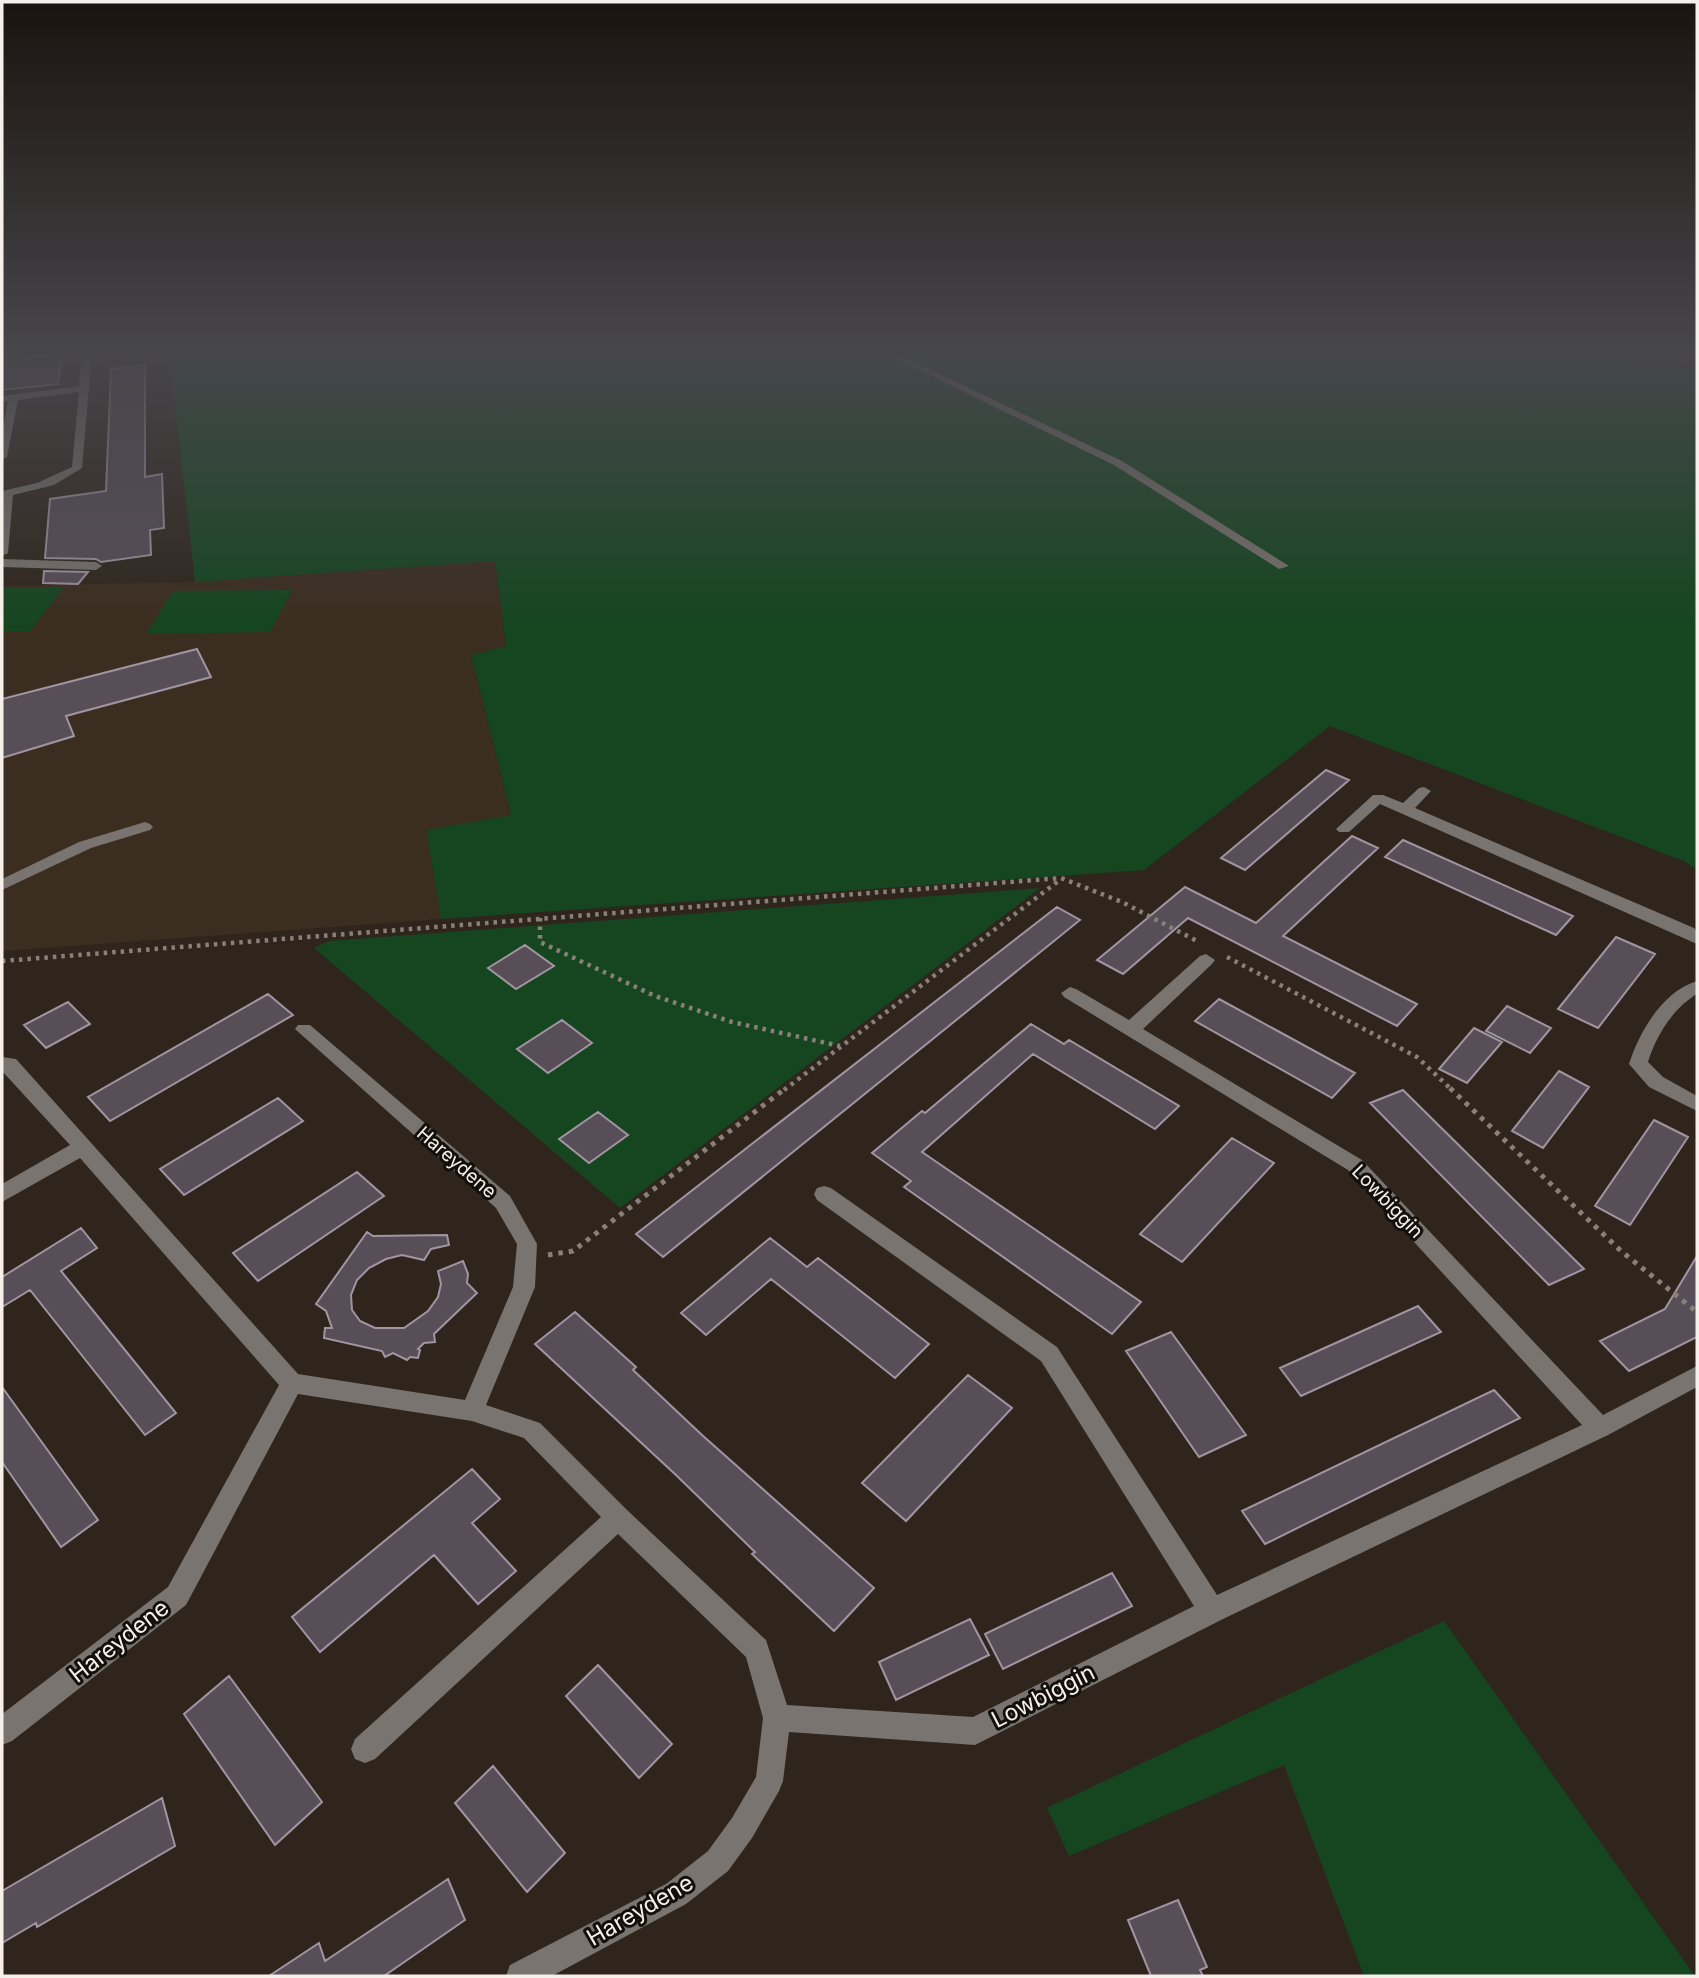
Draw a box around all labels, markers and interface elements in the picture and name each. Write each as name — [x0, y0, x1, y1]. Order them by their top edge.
street label: Hareydene — [412, 1122, 501, 1203]
street label: Lowbiggin — [1347, 1160, 1428, 1243]
street label: Hareydene — [64, 1594, 174, 1688]
street label: Lowbiggin — [987, 1658, 1099, 1734]
street label: Hareydene — [582, 1868, 698, 1952]

